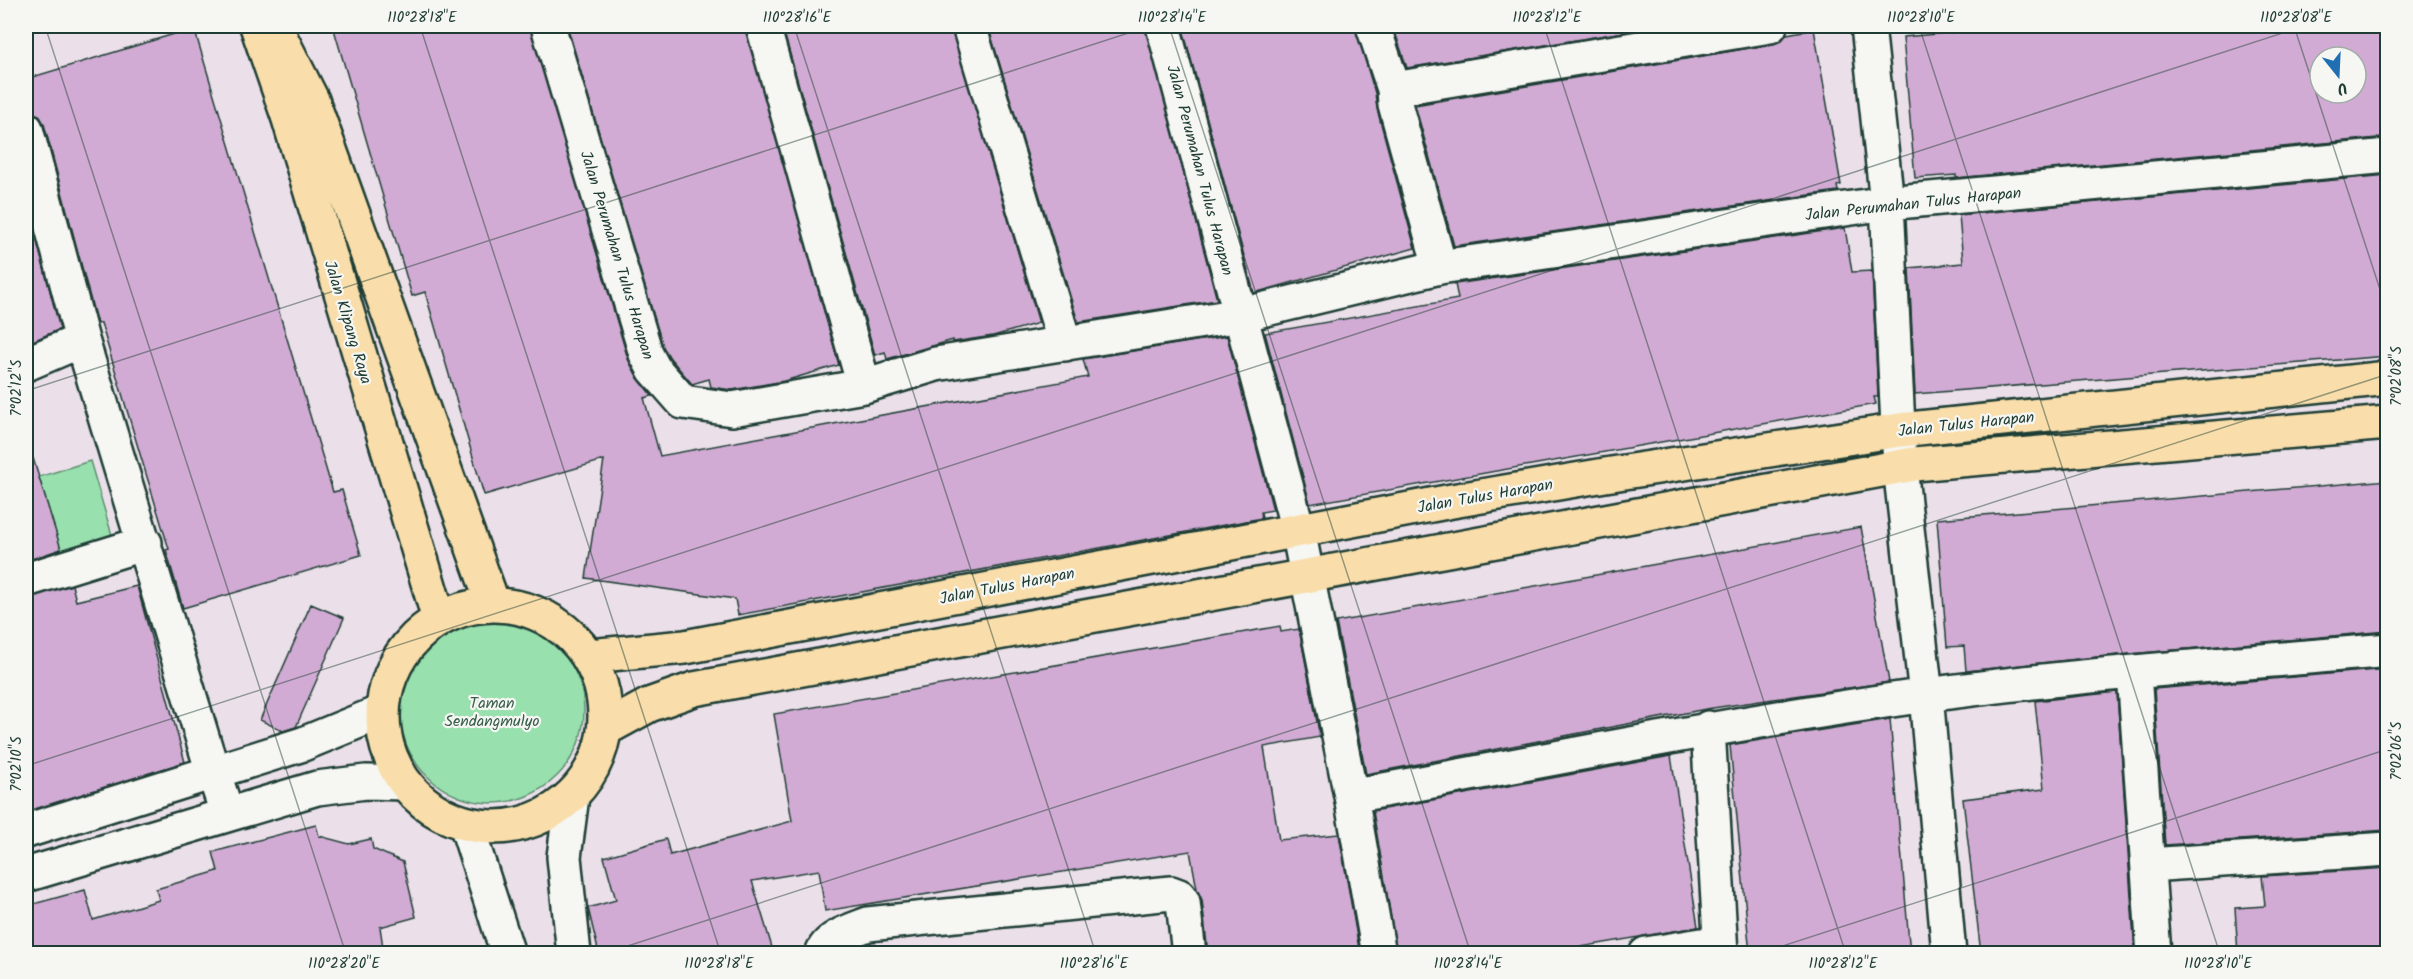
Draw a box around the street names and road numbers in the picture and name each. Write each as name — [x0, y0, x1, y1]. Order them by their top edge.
street label: Jalan Perumahan Tulus Harapan — [1159, 62, 1240, 279]
street label: Jalan Perumahan Tulus Harapan — [573, 148, 660, 363]
street label: Jalan Perumahan Tulus Harapan — [1804, 181, 2023, 228]
street label: Jalan Klipang Raya — [317, 258, 378, 387]
street label: Jalan Tulus Harapan — [1897, 405, 2036, 444]
street label: Jalan Tulus Harapan — [1416, 472, 1555, 521]
street label: Jalan Tulus Harapan — [938, 561, 1077, 612]

